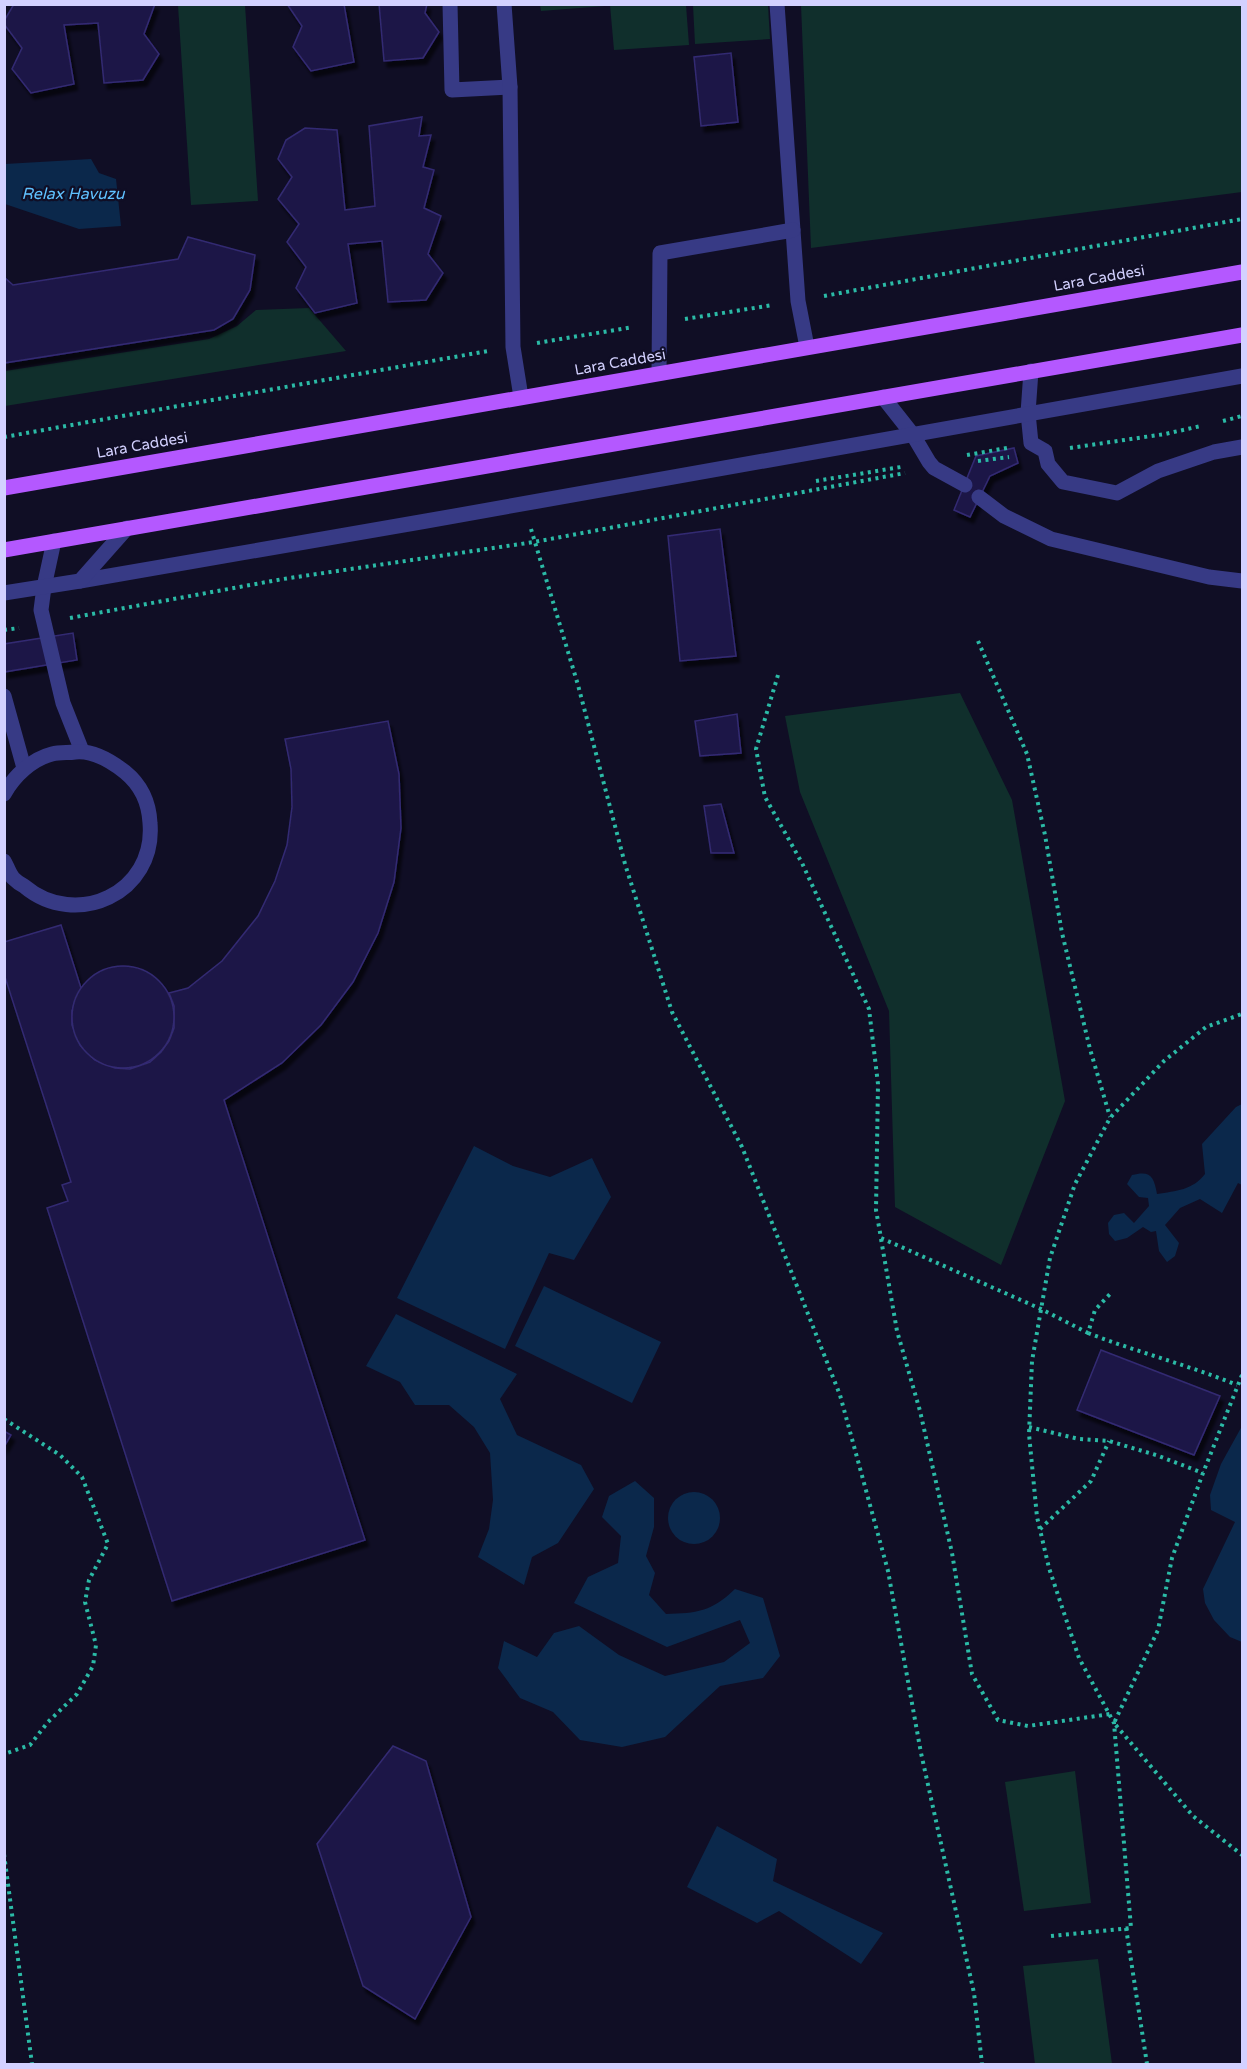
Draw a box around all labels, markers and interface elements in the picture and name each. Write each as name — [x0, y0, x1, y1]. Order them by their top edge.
water label: Relax Havuzu — [21, 184, 126, 204]
street label: Lara Caddesi — [1052, 261, 1146, 295]
street label: Lara Caddesi — [573, 345, 667, 379]
street label: Lara Caddesi — [95, 428, 189, 462]

